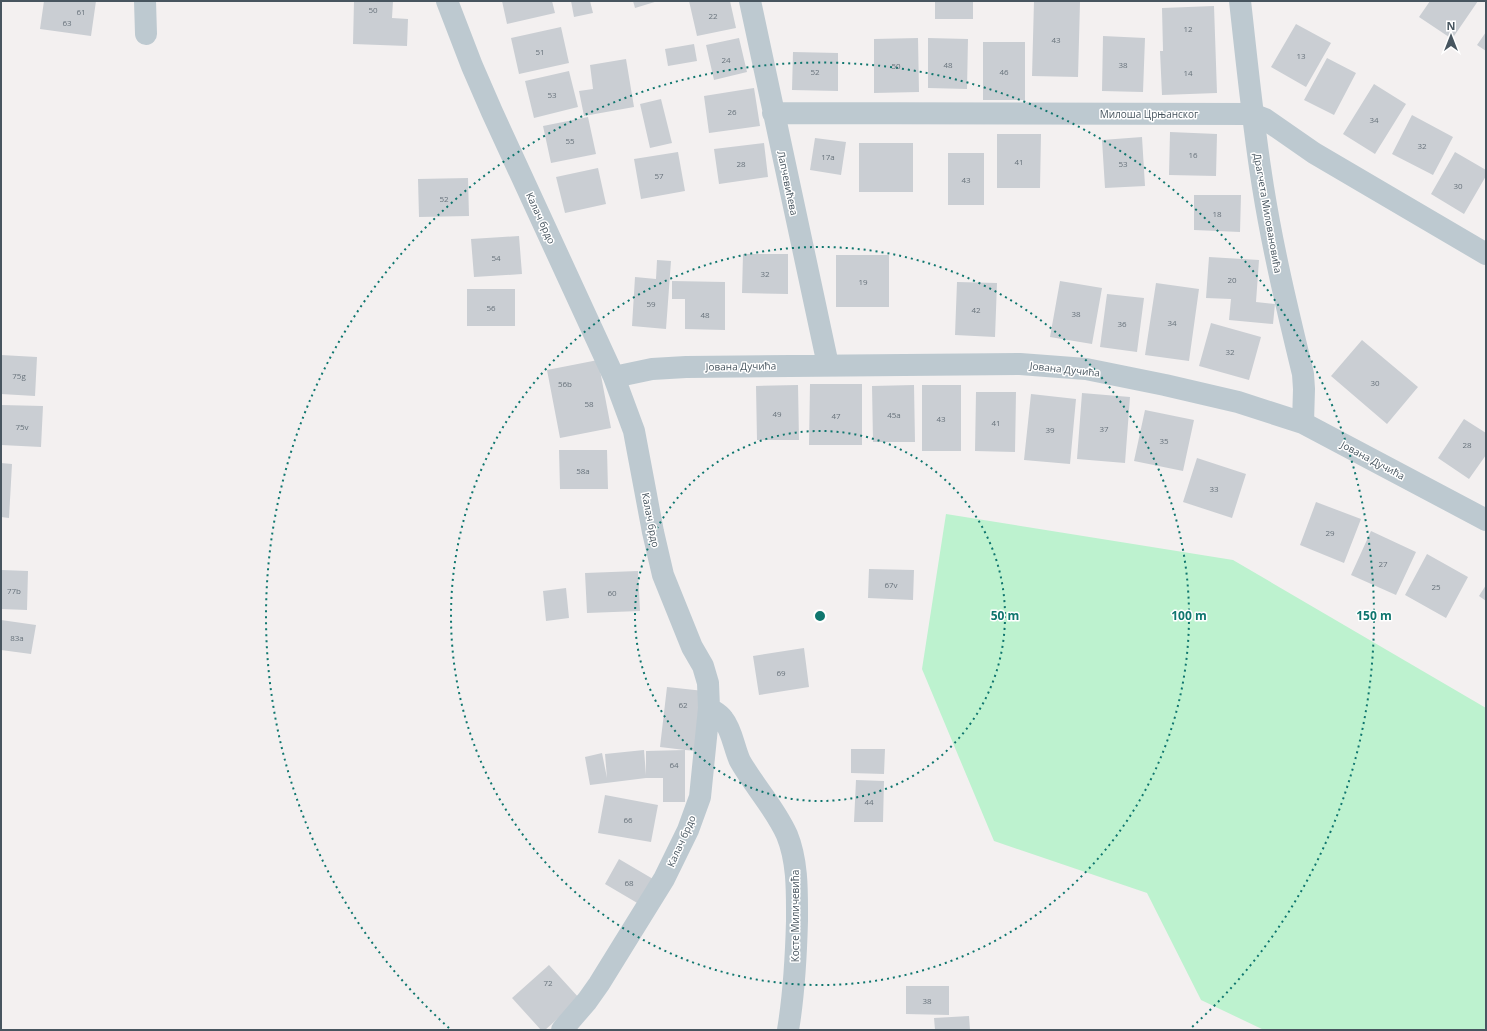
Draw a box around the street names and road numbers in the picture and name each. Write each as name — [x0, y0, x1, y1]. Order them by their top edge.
street label: Милоша Црњанског — [1100, 107, 1199, 121]
street label: Лапчевићева — [774, 149, 802, 217]
street label: Драгчета Миловановића — [1251, 152, 1285, 274]
street label: Калач брдо — [523, 190, 559, 246]
street label: Јована Дучића — [705, 358, 776, 374]
street label: Јована Дучића — [1028, 358, 1101, 380]
street label: Јована Дучића — [1338, 437, 1407, 483]
street label: Калач брдо — [639, 491, 663, 549]
street label: Калач брдо — [663, 813, 699, 869]
street label: Косте Миличевића — [788, 870, 802, 962]

